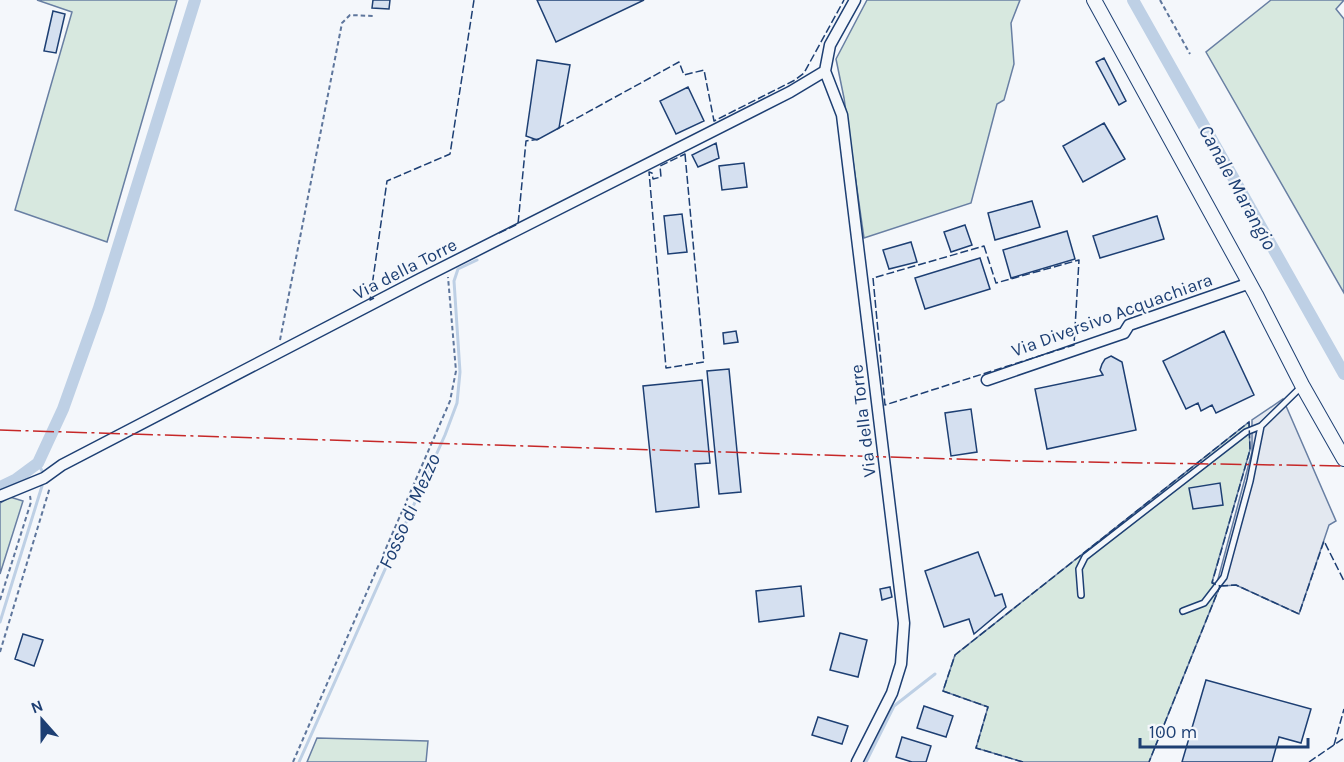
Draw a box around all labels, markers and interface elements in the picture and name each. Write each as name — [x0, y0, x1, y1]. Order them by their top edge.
water label: Canale Marangio — [1194, 121, 1281, 254]
street label: Via della Torre — [349, 233, 461, 305]
street label: Via Diversivo Acquachiara — [1008, 268, 1216, 362]
street label: Via della Torre — [845, 363, 881, 479]
water label: Fosso di Mezzo — [374, 450, 445, 572]
north arrow — [12, 690, 72, 750]
text: N — [28, 696, 46, 717]
scale bar — [1140, 711, 1308, 749]
text: 100 m — [1149, 721, 1197, 743]

